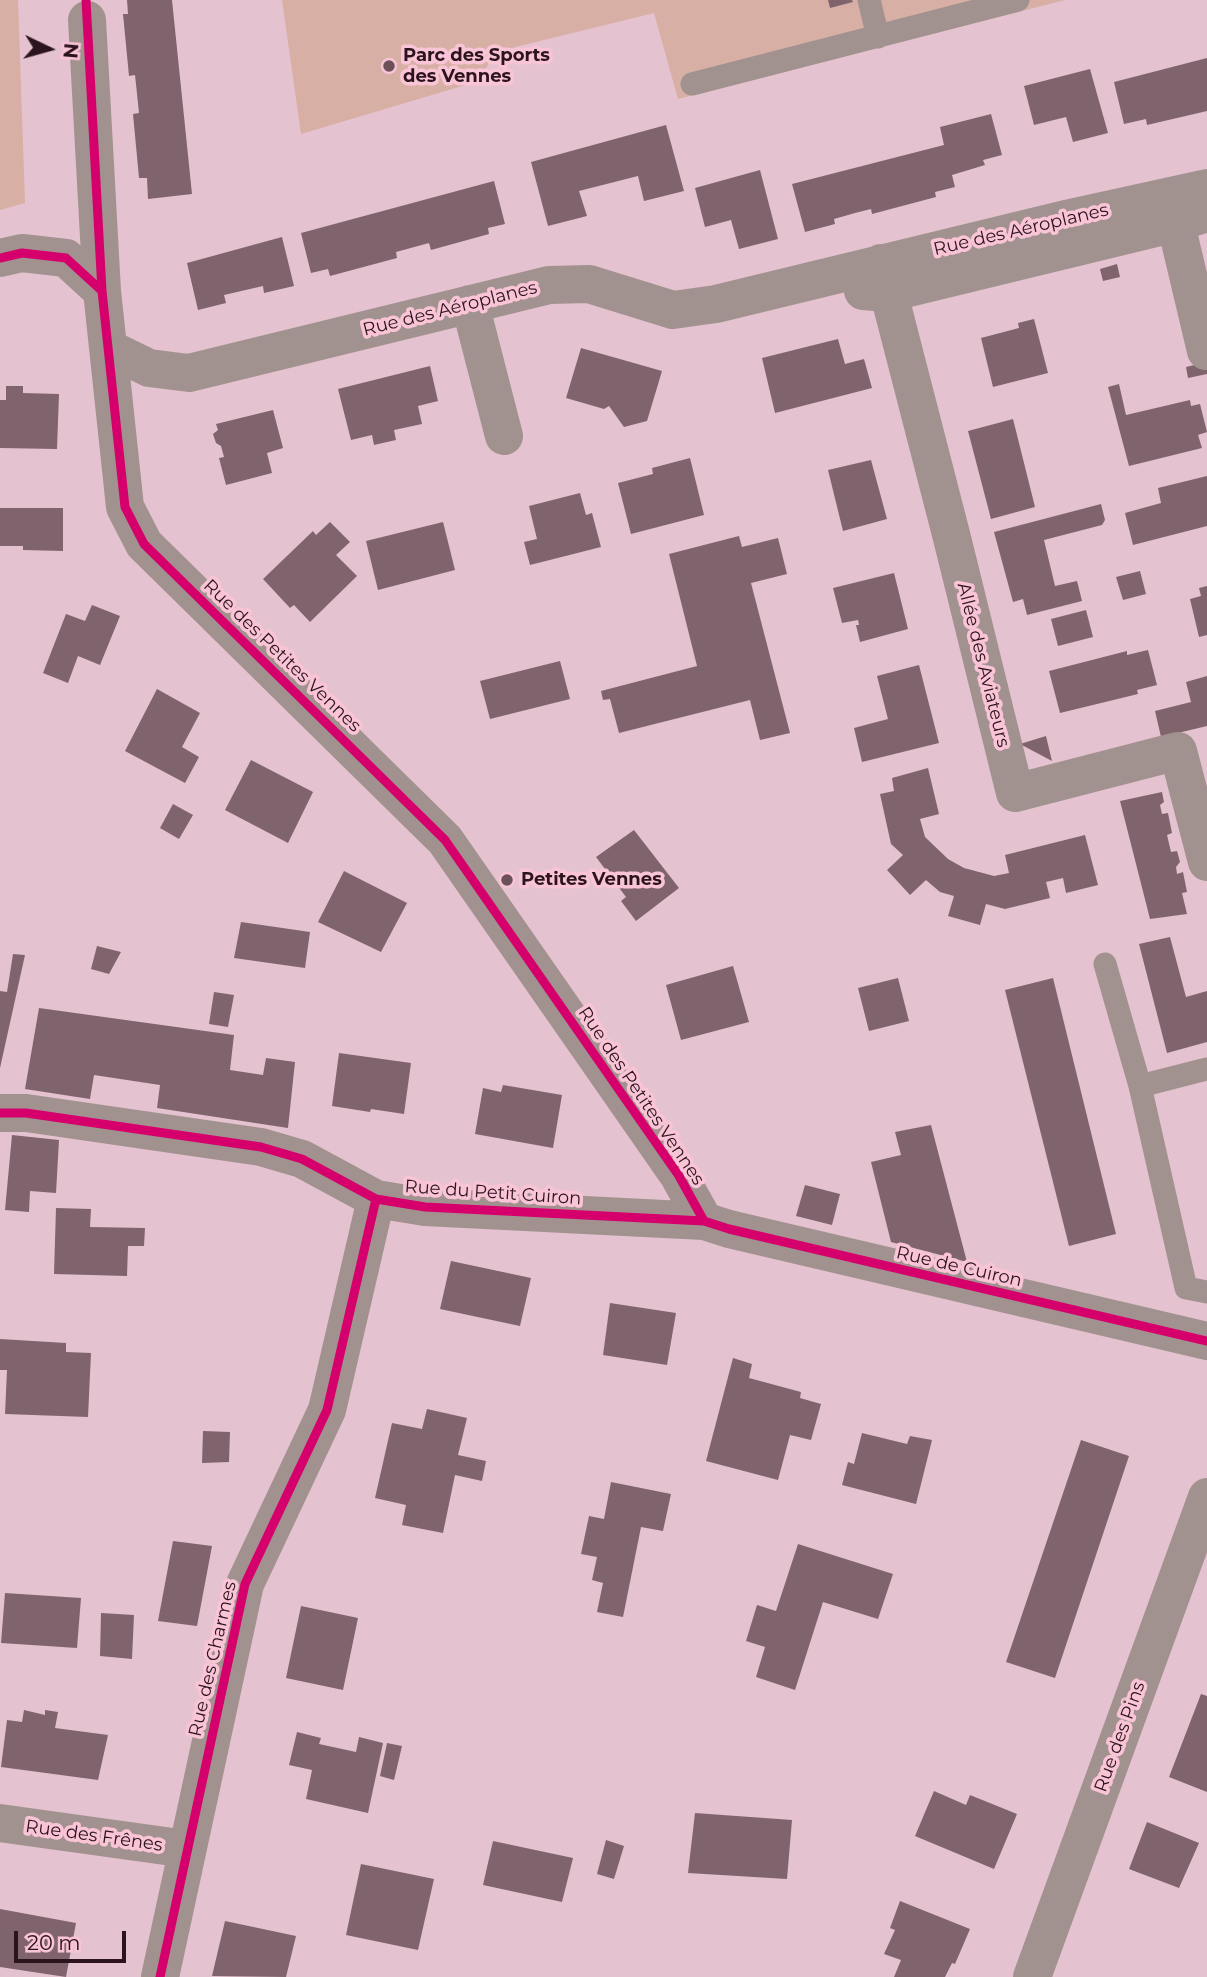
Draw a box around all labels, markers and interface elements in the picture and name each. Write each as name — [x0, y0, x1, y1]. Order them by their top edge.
north arrow — [14, 14, 84, 84]
text: N — [58, 42, 83, 60]
place label: Parc des Sports des Vennes — [403, 45, 550, 88]
marker: Parc des Sports des Vennes — [381, 58, 397, 74]
street label: Rue des Aéroplanes — [931, 199, 1111, 261]
street label: Rue des Aéroplanes — [361, 277, 539, 341]
street label: Rue des Petites Vennes — [199, 575, 365, 737]
street label: Allée des Aviateurs — [952, 580, 1014, 750]
place label: Petites Vennes — [521, 869, 662, 891]
marker: Petites Vennes — [499, 872, 515, 888]
street label: Rue des Petites Vennes — [573, 1003, 709, 1189]
street label: Rue du Petit Cuiron — [404, 1176, 582, 1210]
street label: Rue de Cuiron — [894, 1242, 1024, 1292]
street label: Rue des Charmes — [185, 1579, 241, 1739]
street label: Rue des Pins — [1090, 1679, 1150, 1795]
street label: Rue des Frênes — [24, 1816, 164, 1856]
scale bar — [18, 1918, 130, 1962]
text: 20 m — [27, 1930, 81, 1955]

